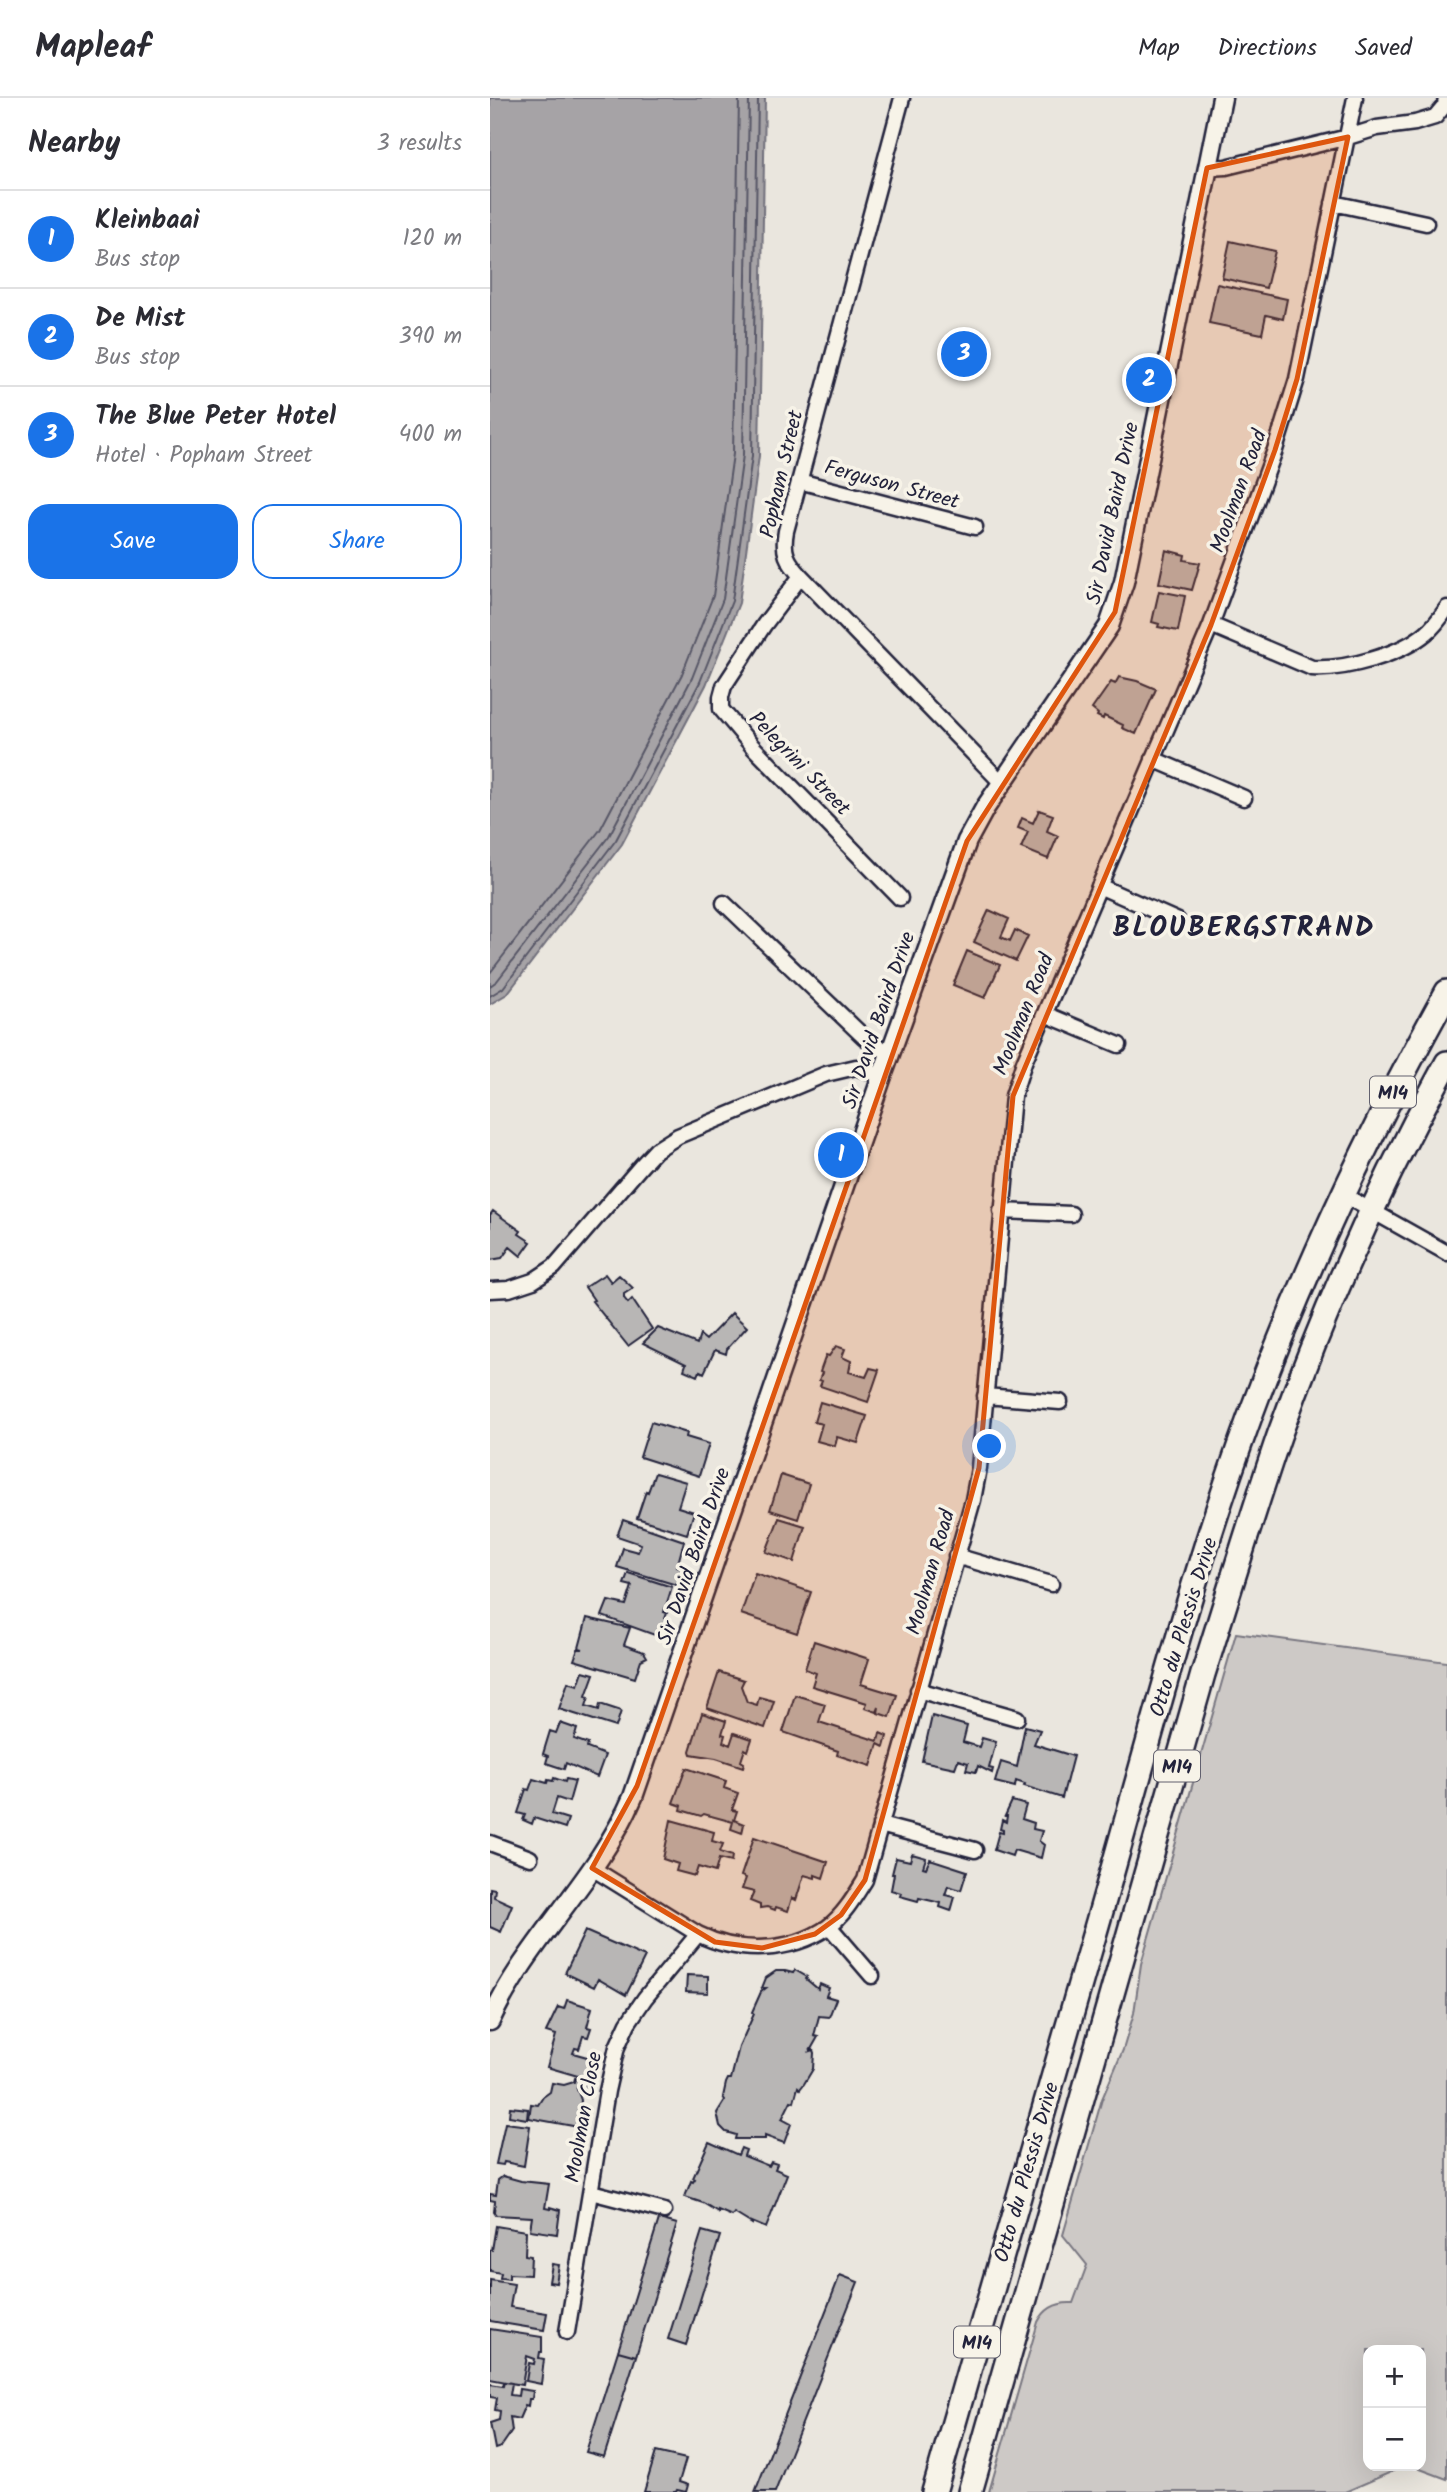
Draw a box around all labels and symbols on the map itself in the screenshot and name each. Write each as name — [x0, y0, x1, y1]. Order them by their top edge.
pin: 3 — [941, 328, 987, 380]
pin: 2 — [1126, 354, 1172, 406]
street label: Popham Street — [752, 406, 813, 542]
street label: Sir David Baird Drive — [1078, 419, 1149, 607]
street label: Moolman Road — [1202, 425, 1277, 558]
street label: Ferguson Street — [820, 452, 964, 520]
street label: Pelegrini Street — [740, 704, 858, 825]
district label: BLOUBERGSTRAND — [1113, 906, 1375, 951]
street label: Sir David Baird Drive — [834, 927, 925, 1114]
street label: Moolman Road — [985, 948, 1064, 1081]
road number: M14 — [1370, 1076, 1416, 1108]
pin: 1 — [818, 1129, 864, 1181]
your location — [972, 1429, 1006, 1463]
street label: Sir David Baird Drive — [649, 1463, 740, 1650]
street label: Moolman Road — [898, 1505, 965, 1639]
street label: Otto du Plessis Drive — [1141, 1533, 1228, 1721]
road number: M14 — [1154, 1750, 1200, 1782]
street label: Moolman Close — [557, 2049, 612, 2185]
street label: Otto du Plessis Drive — [986, 2078, 1069, 2266]
road number: M14 — [954, 2326, 1000, 2358]

